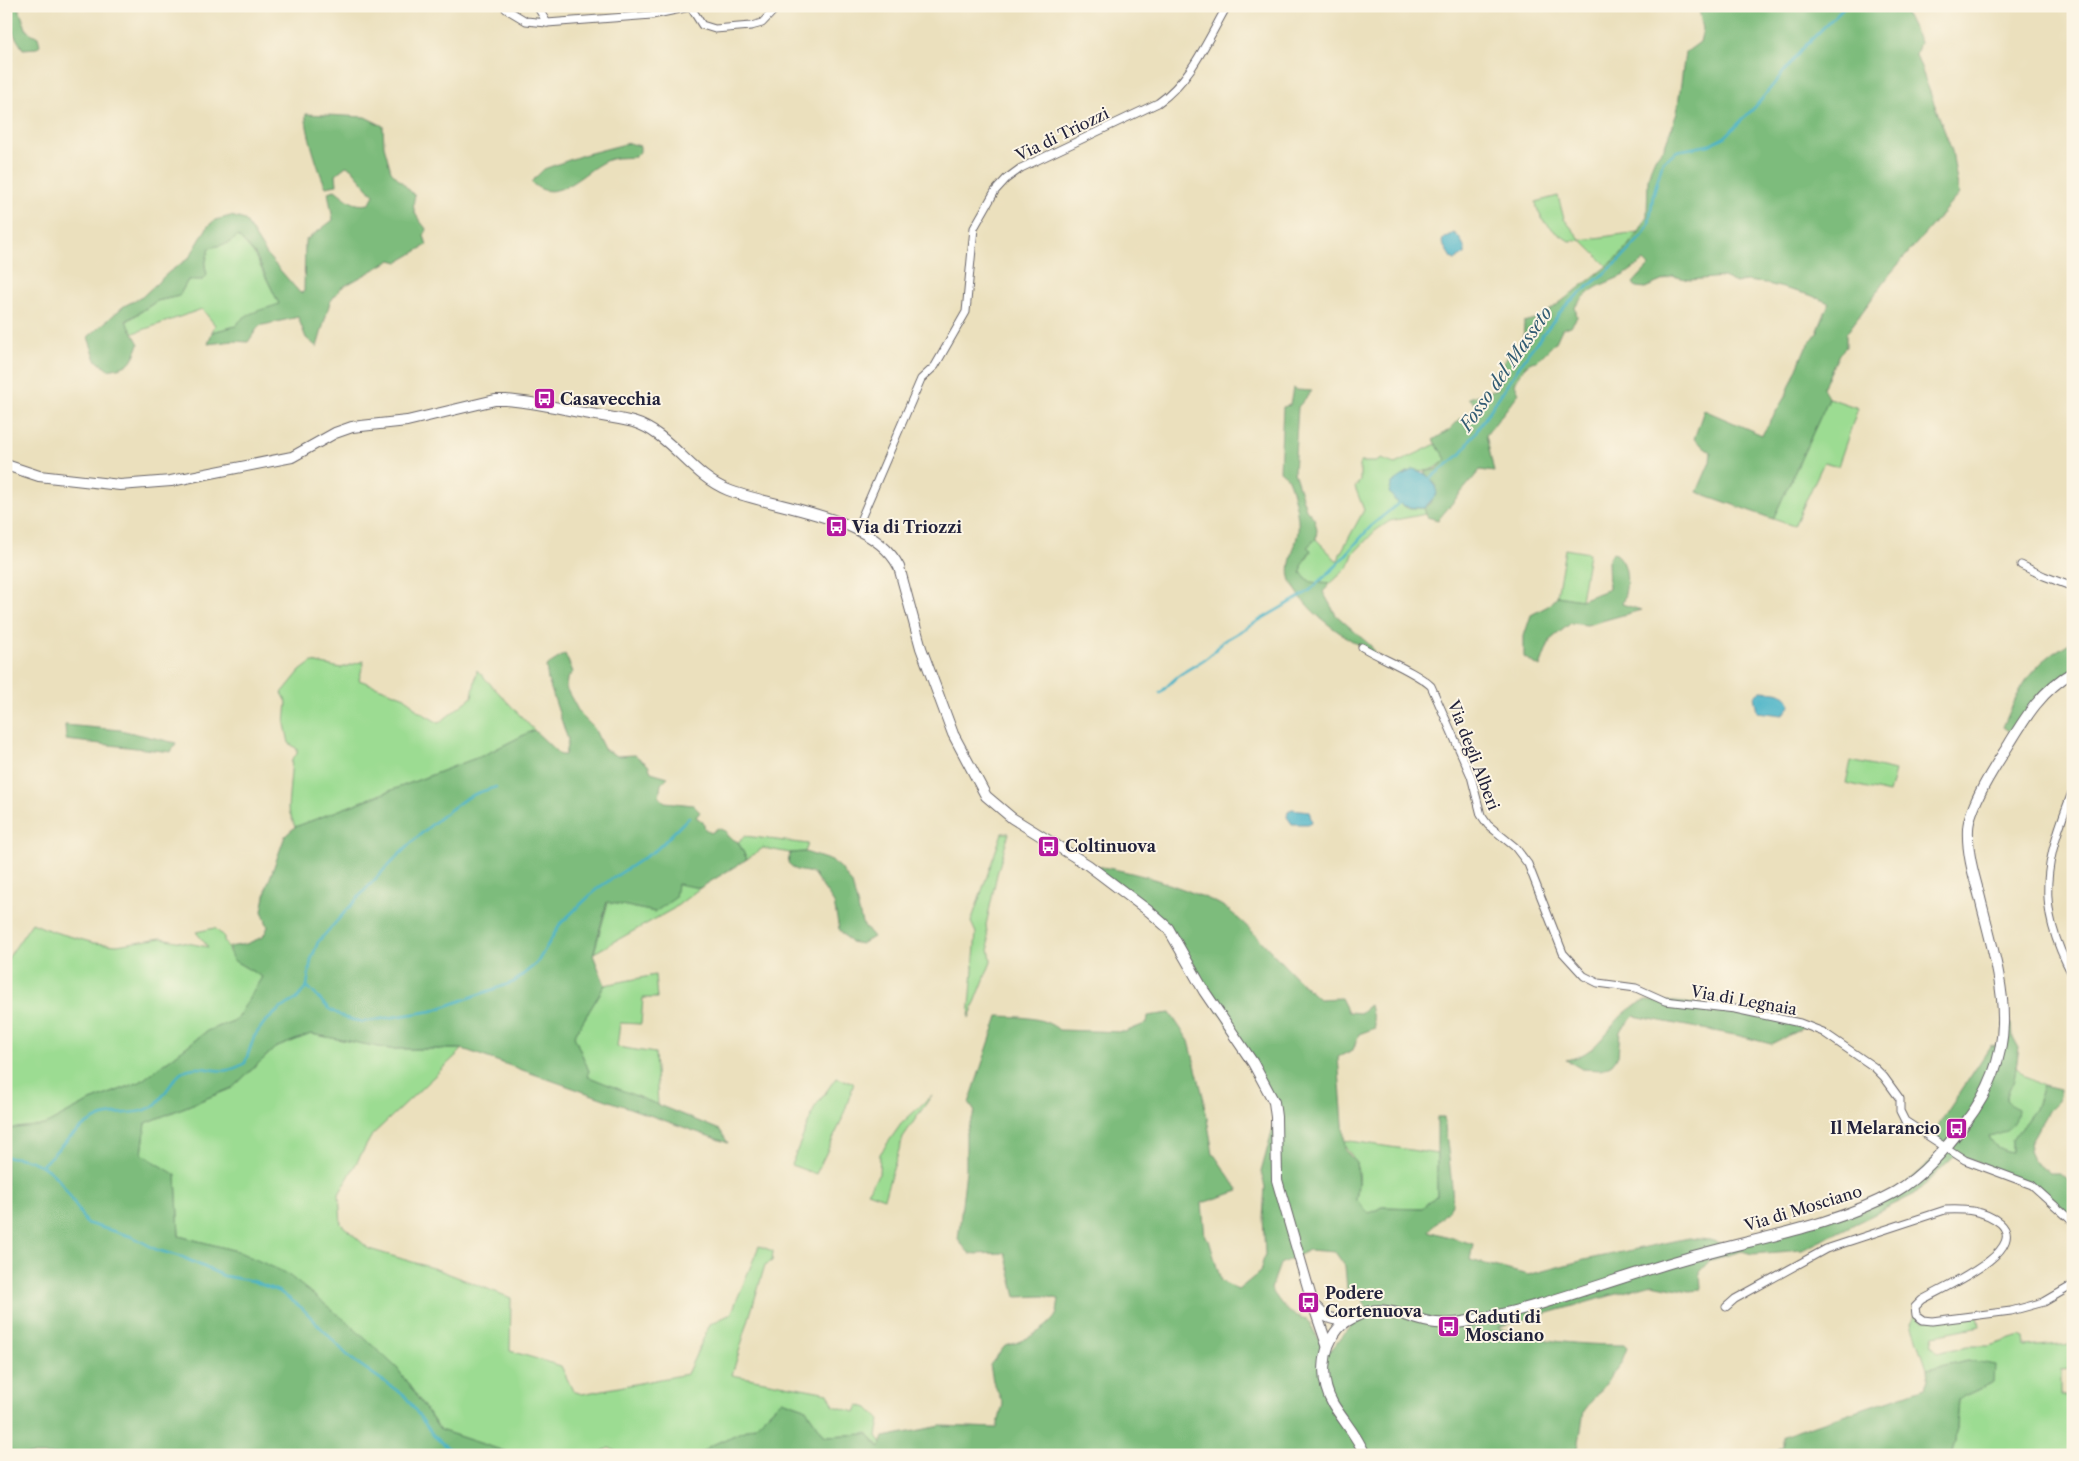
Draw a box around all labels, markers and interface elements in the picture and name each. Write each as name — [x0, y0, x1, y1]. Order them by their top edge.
street label: Via di Triozzi — [1011, 103, 1112, 166]
water label: Fosso del Masseto — [1454, 303, 1557, 437]
bus stop icon: Casavecchia — [532, 387, 556, 411]
place label: Casavecchia — [560, 389, 662, 409]
bus stop icon: Via di Triozzi — [824, 515, 848, 539]
place label: Via di Triozzi — [851, 517, 962, 537]
street label: Via degli Alberi — [1443, 696, 1504, 813]
bus stop icon: Coltinuova — [1037, 834, 1061, 858]
place label: Coltinuova — [1065, 836, 1157, 856]
street label: Via di Legnaia — [1688, 981, 1799, 1019]
bus stop icon: Il Melarancio — [1944, 1116, 1968, 1140]
place label: Il Melarancio — [1830, 1118, 1940, 1138]
street label: Via di Mosciano — [1741, 1181, 1864, 1236]
place label: Podere Cortenuova — [1325, 1283, 1423, 1321]
bus stop icon: Podere Cortenuova — [1297, 1290, 1321, 1314]
place label: Caduti di Mosciano — [1465, 1307, 1544, 1345]
bus stop icon: Caduti di Mosciano — [1437, 1314, 1461, 1338]

